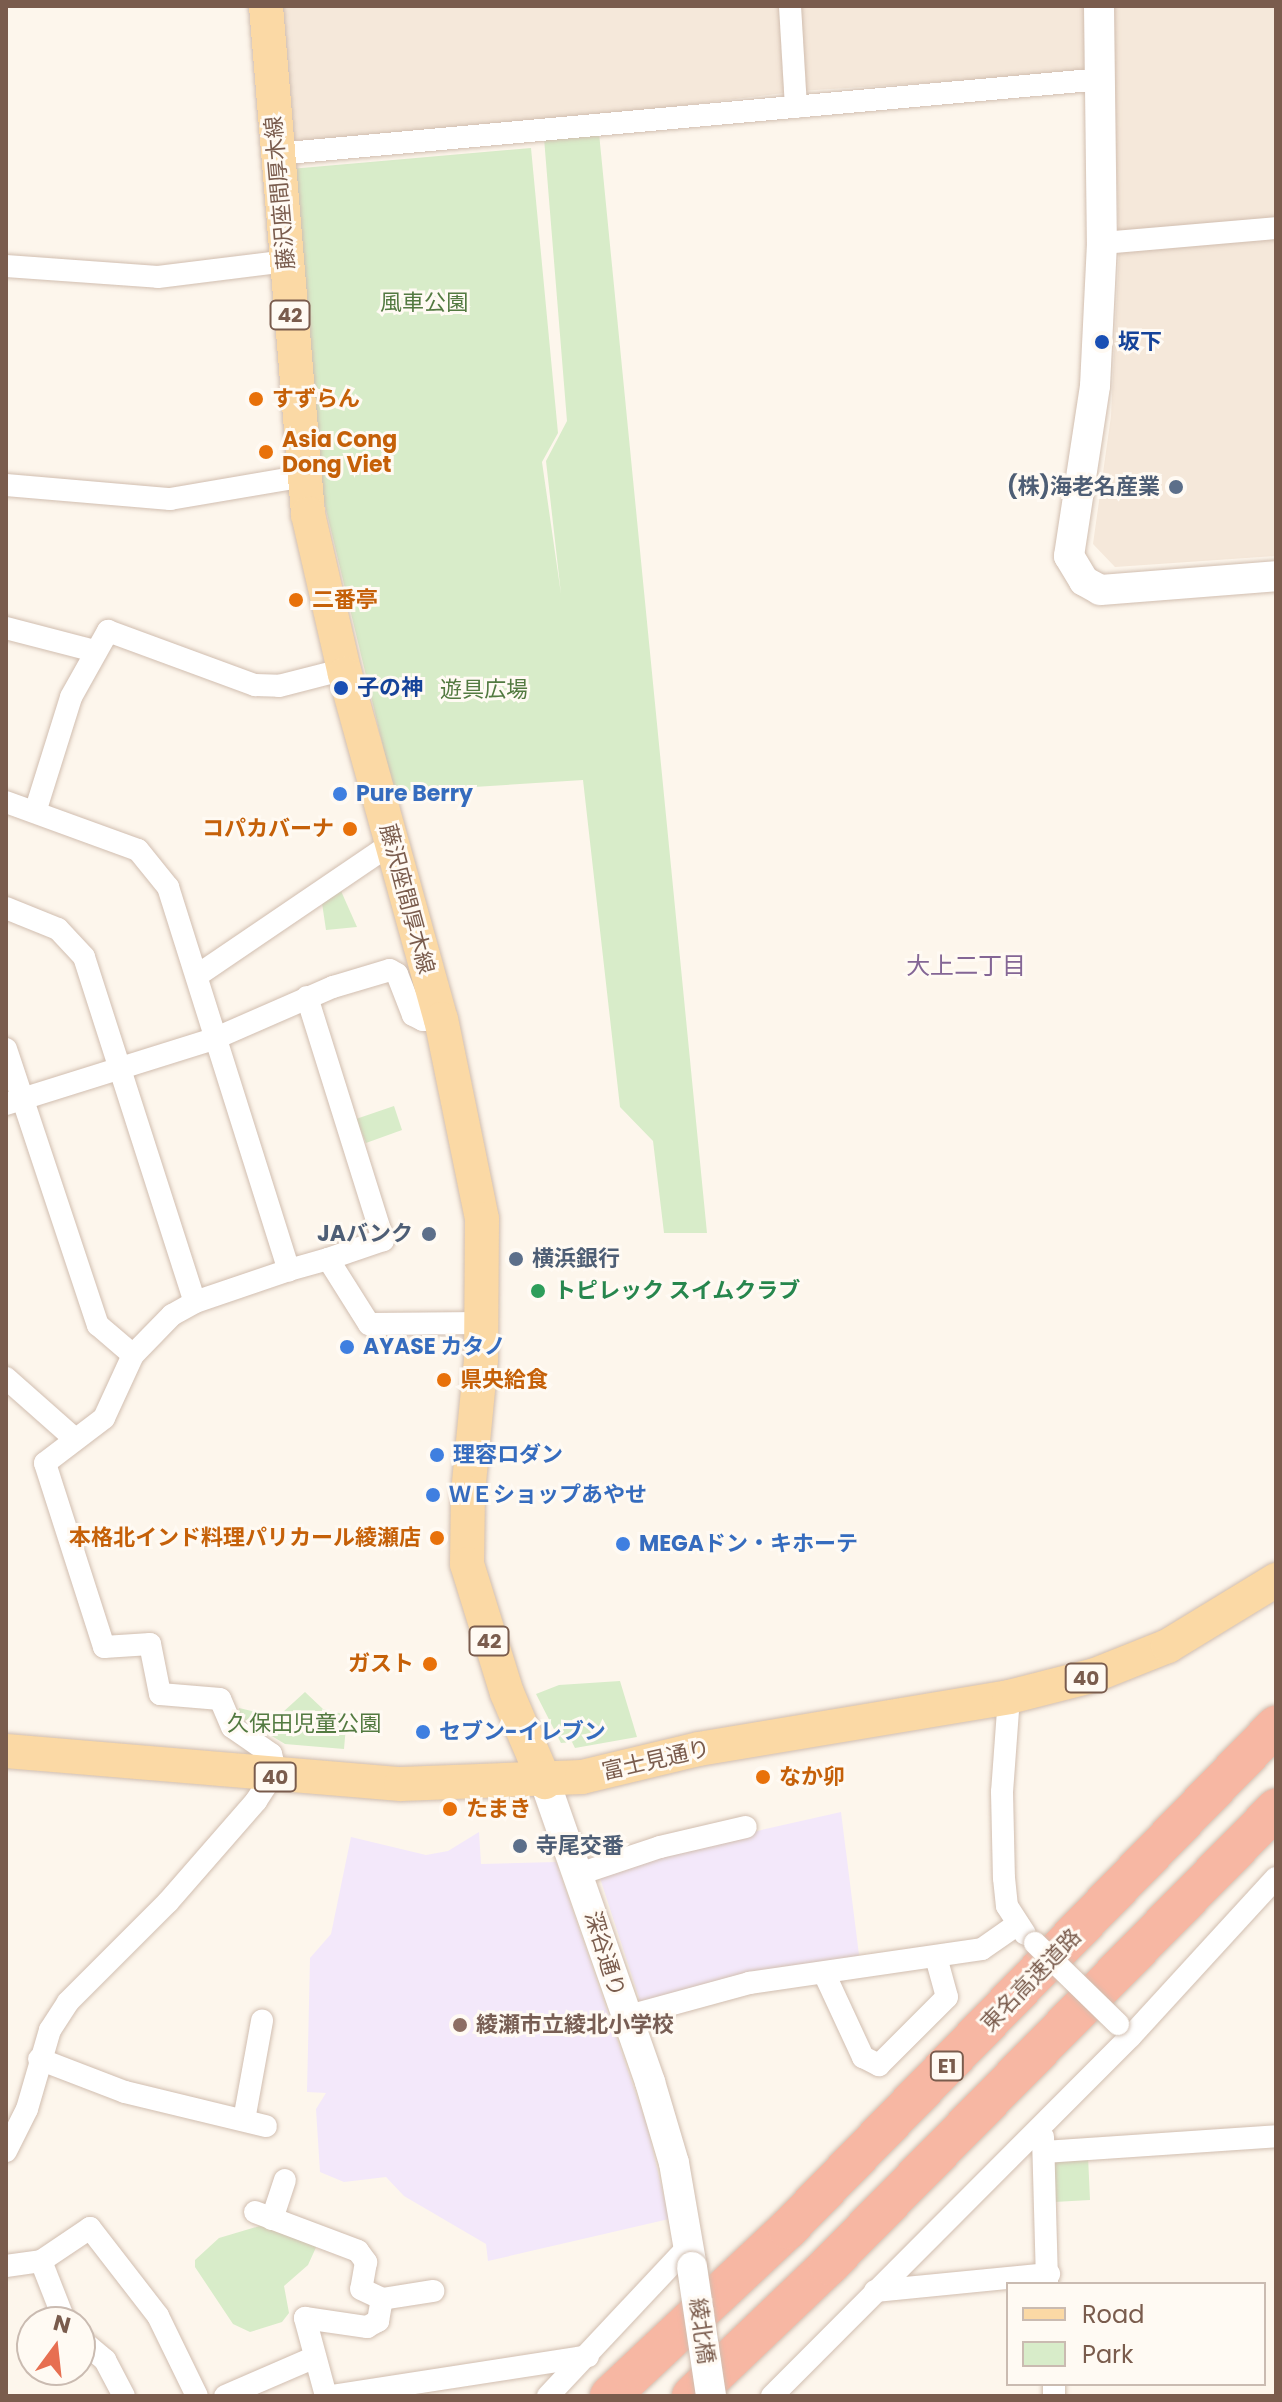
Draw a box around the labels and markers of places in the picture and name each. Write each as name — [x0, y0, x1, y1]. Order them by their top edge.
place label: 坂下 — [1118, 329, 1162, 355]
marker: 坂下 — [1093, 333, 1111, 351]
place label: すずらん — [272, 386, 360, 412]
marker: すずらん — [247, 390, 265, 408]
place label: Asia Cong Dong Viet — [282, 426, 397, 478]
marker: Asia Cong Dong Viet — [257, 443, 275, 461]
place label: (株)海老名産業 — [1007, 474, 1160, 500]
marker: (株)海老名産業 — [1167, 478, 1185, 496]
place label: 二番亭 — [312, 587, 378, 613]
marker: 二番亭 — [287, 591, 305, 609]
place label: 子の神 — [357, 675, 423, 701]
marker: 子の神 — [332, 679, 350, 697]
place label: Pure Berry — [356, 781, 473, 807]
marker: Pure Berry — [331, 785, 349, 803]
place label: コパカバーナ — [202, 816, 334, 842]
marker: コパカバーナ — [341, 820, 359, 838]
place label: JAバンク — [318, 1221, 413, 1247]
marker: JAバンク — [420, 1225, 438, 1243]
place label: 横浜銀行 — [532, 1246, 620, 1272]
marker: 横浜銀行 — [507, 1250, 525, 1268]
place label: トピレック スイムクラブ — [554, 1278, 801, 1304]
marker: トピレック スイムクラブ — [529, 1282, 547, 1300]
place label: AYASE カタノ — [363, 1334, 506, 1360]
marker: AYASE カタノ — [338, 1338, 356, 1356]
place label: 県央給食 — [460, 1367, 548, 1393]
marker: 県央給食 — [435, 1371, 453, 1389]
place label: 理容ロダン — [453, 1442, 563, 1468]
marker: 理容ロダン — [428, 1446, 446, 1464]
place label: ＷＥショップあやせ — [449, 1482, 647, 1508]
marker: ＷＥショップあやせ — [424, 1486, 442, 1504]
place label: 本格北インド料理パリカール綾瀬店 — [69, 1525, 421, 1551]
marker: 本格北インド料理パリカール綾瀬店 — [428, 1529, 446, 1547]
place label: MEGAドン・キホーテ — [639, 1531, 858, 1557]
marker: MEGAドン・キホーテ — [614, 1535, 632, 1553]
place label: ガスト — [348, 1651, 414, 1677]
marker: ガスト — [421, 1655, 439, 1673]
place label: セブン-イレブン — [439, 1719, 606, 1745]
marker: セブン-イレブン — [414, 1723, 432, 1741]
place label: なか卯 — [779, 1764, 845, 1790]
marker: なか卯 — [754, 1768, 772, 1786]
place label: たまき — [466, 1796, 532, 1822]
marker: たまき — [441, 1800, 459, 1818]
place label: 寺尾交番 — [536, 1833, 624, 1859]
marker: 寺尾交番 — [511, 1837, 529, 1855]
place label: 綾瀬市立綾北小学校 — [476, 2012, 674, 2038]
marker: 綾瀬市立綾北小学校 — [451, 2016, 469, 2034]

